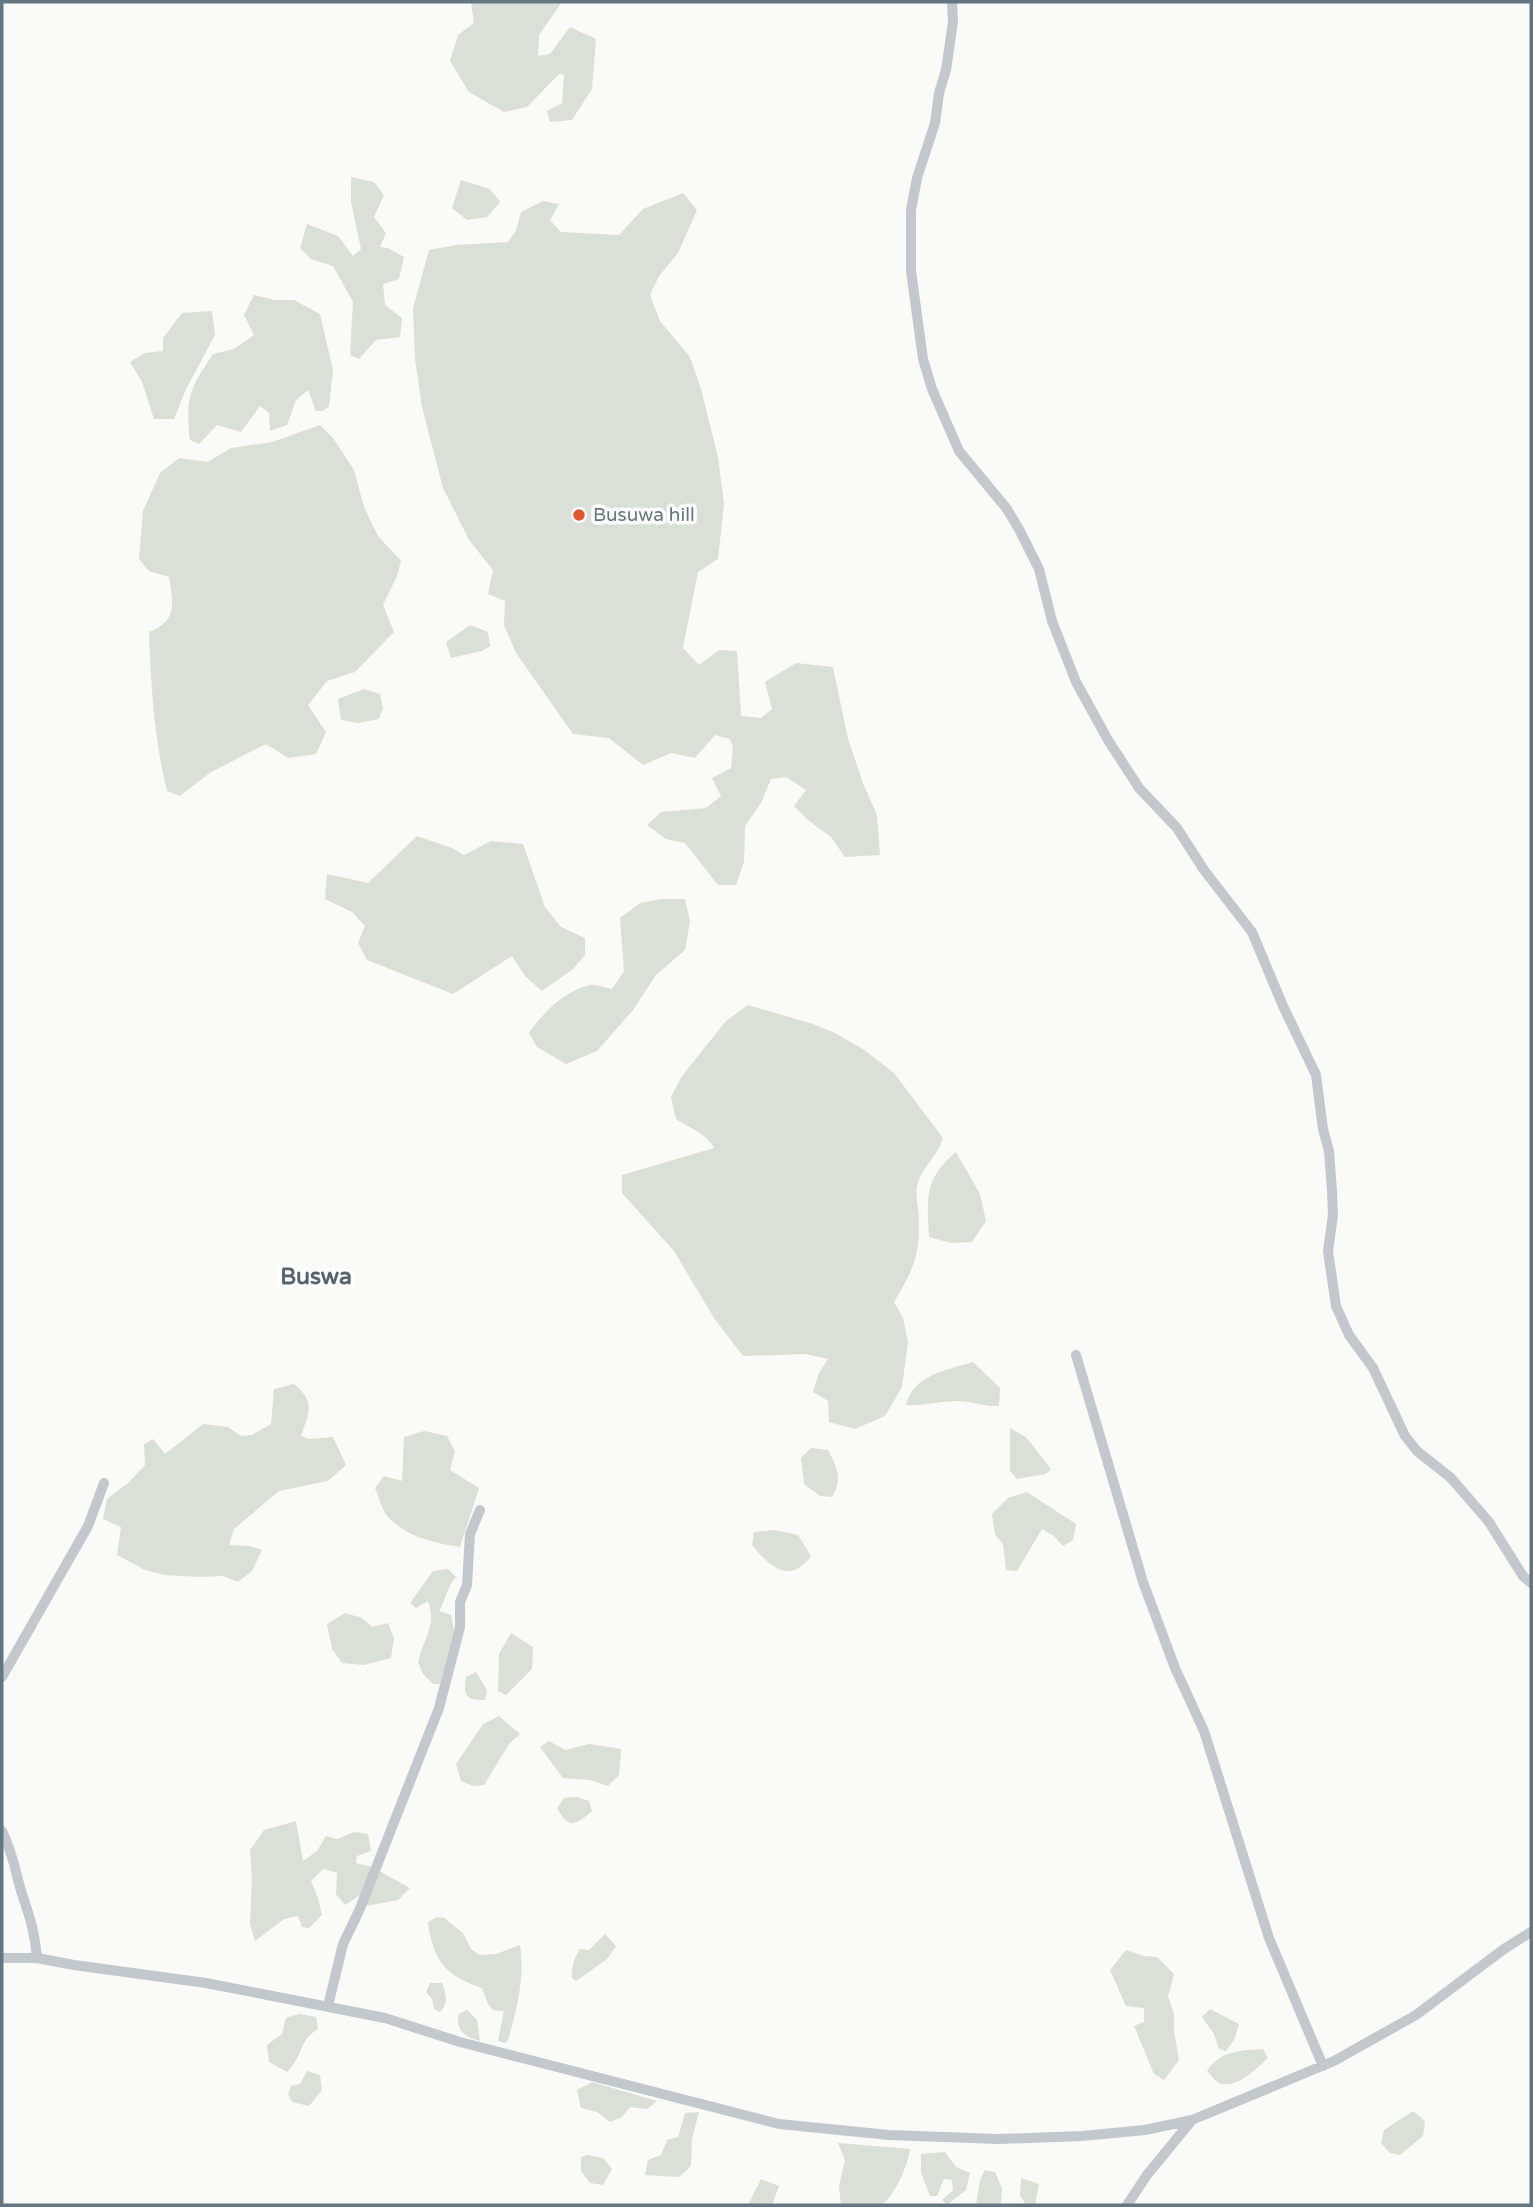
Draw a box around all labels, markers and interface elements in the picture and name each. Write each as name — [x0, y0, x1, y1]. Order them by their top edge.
place label: Busuwa hill — [593, 504, 695, 526]
marker: Busuwa hill — [571, 507, 587, 523]
district label: Buswa — [280, 1263, 352, 1291]

